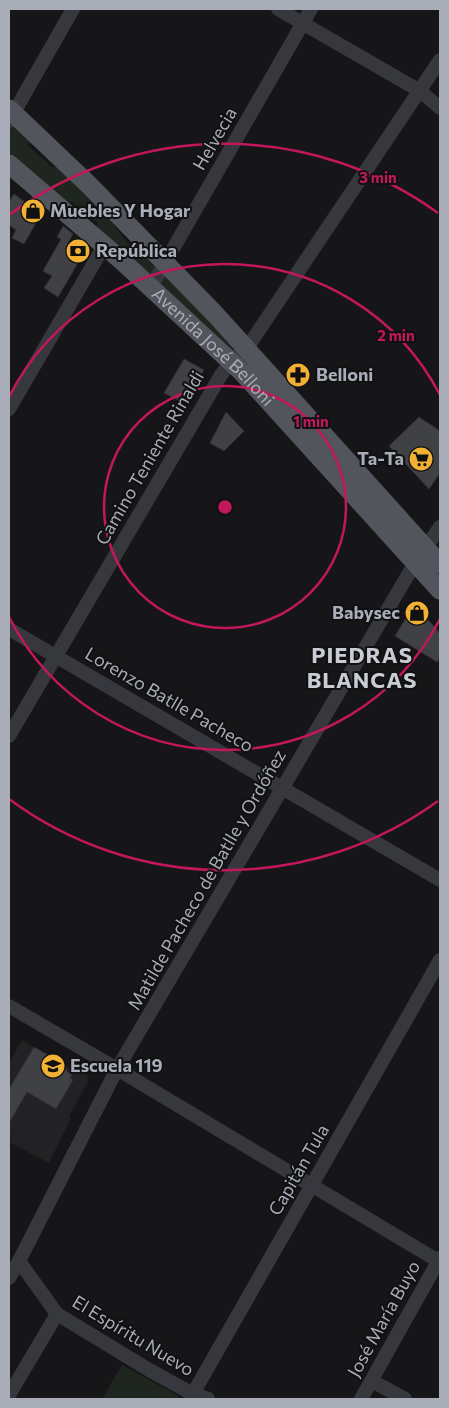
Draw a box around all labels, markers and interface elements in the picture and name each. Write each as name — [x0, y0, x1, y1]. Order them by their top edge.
street label: Helvecia — [187, 103, 241, 174]
text: 3 min — [359, 168, 397, 186]
shop icon: Muebles Y Hogar — [20, 198, 46, 224]
place label: Muebles Y Hogar — [50, 199, 191, 221]
bank icon: República — [65, 238, 91, 264]
place label: República — [96, 239, 177, 261]
street label: Avenida José Belloni — [148, 282, 279, 410]
text: 2 min — [377, 326, 415, 344]
pharmacy icon: Belloni — [285, 362, 311, 388]
place label: Belloni — [316, 363, 373, 385]
street label: Camino Teniente Rinaldi — [90, 367, 208, 548]
text: 1 min — [293, 412, 329, 430]
supermarket icon: Ta-Ta — [408, 446, 434, 472]
place label: Ta-Ta — [357, 447, 404, 469]
centre of rings — [216, 498, 234, 516]
shop icon: Babysec — [404, 600, 430, 626]
place label: Babysec — [332, 601, 400, 623]
district label: PIEDRAS BLANCAS — [307, 641, 417, 693]
street label: Lorenzo Batlle Pacheco — [82, 642, 257, 756]
street label: Matilde Pacheco de Batlle y Ordóñez — [122, 745, 290, 1014]
school or university icon: Escuela 119 — [40, 1053, 66, 1079]
place label: Escuela 119 — [70, 1054, 163, 1076]
street label: Capitán Tula — [263, 1120, 333, 1219]
street label: José María Buyo — [342, 1257, 424, 1380]
street label: El Espíritu Nuevo — [69, 1290, 198, 1380]

